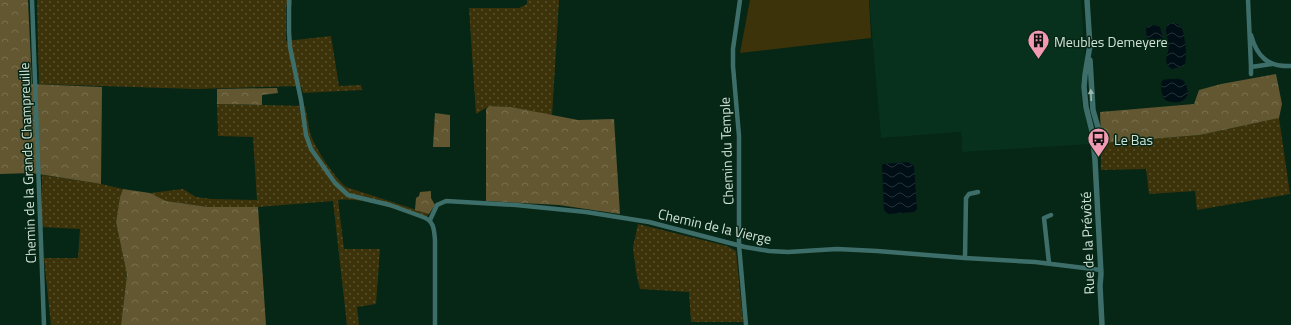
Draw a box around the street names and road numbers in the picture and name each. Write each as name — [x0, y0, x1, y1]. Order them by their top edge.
street label: Chemin de la Grande Champreuille — [13, 62, 41, 264]
street label: Chemin du Temple — [714, 97, 738, 205]
street label: Rue de la Prévôté — [1075, 191, 1099, 295]
street label: Chemin de la Vierge — [656, 203, 774, 249]

